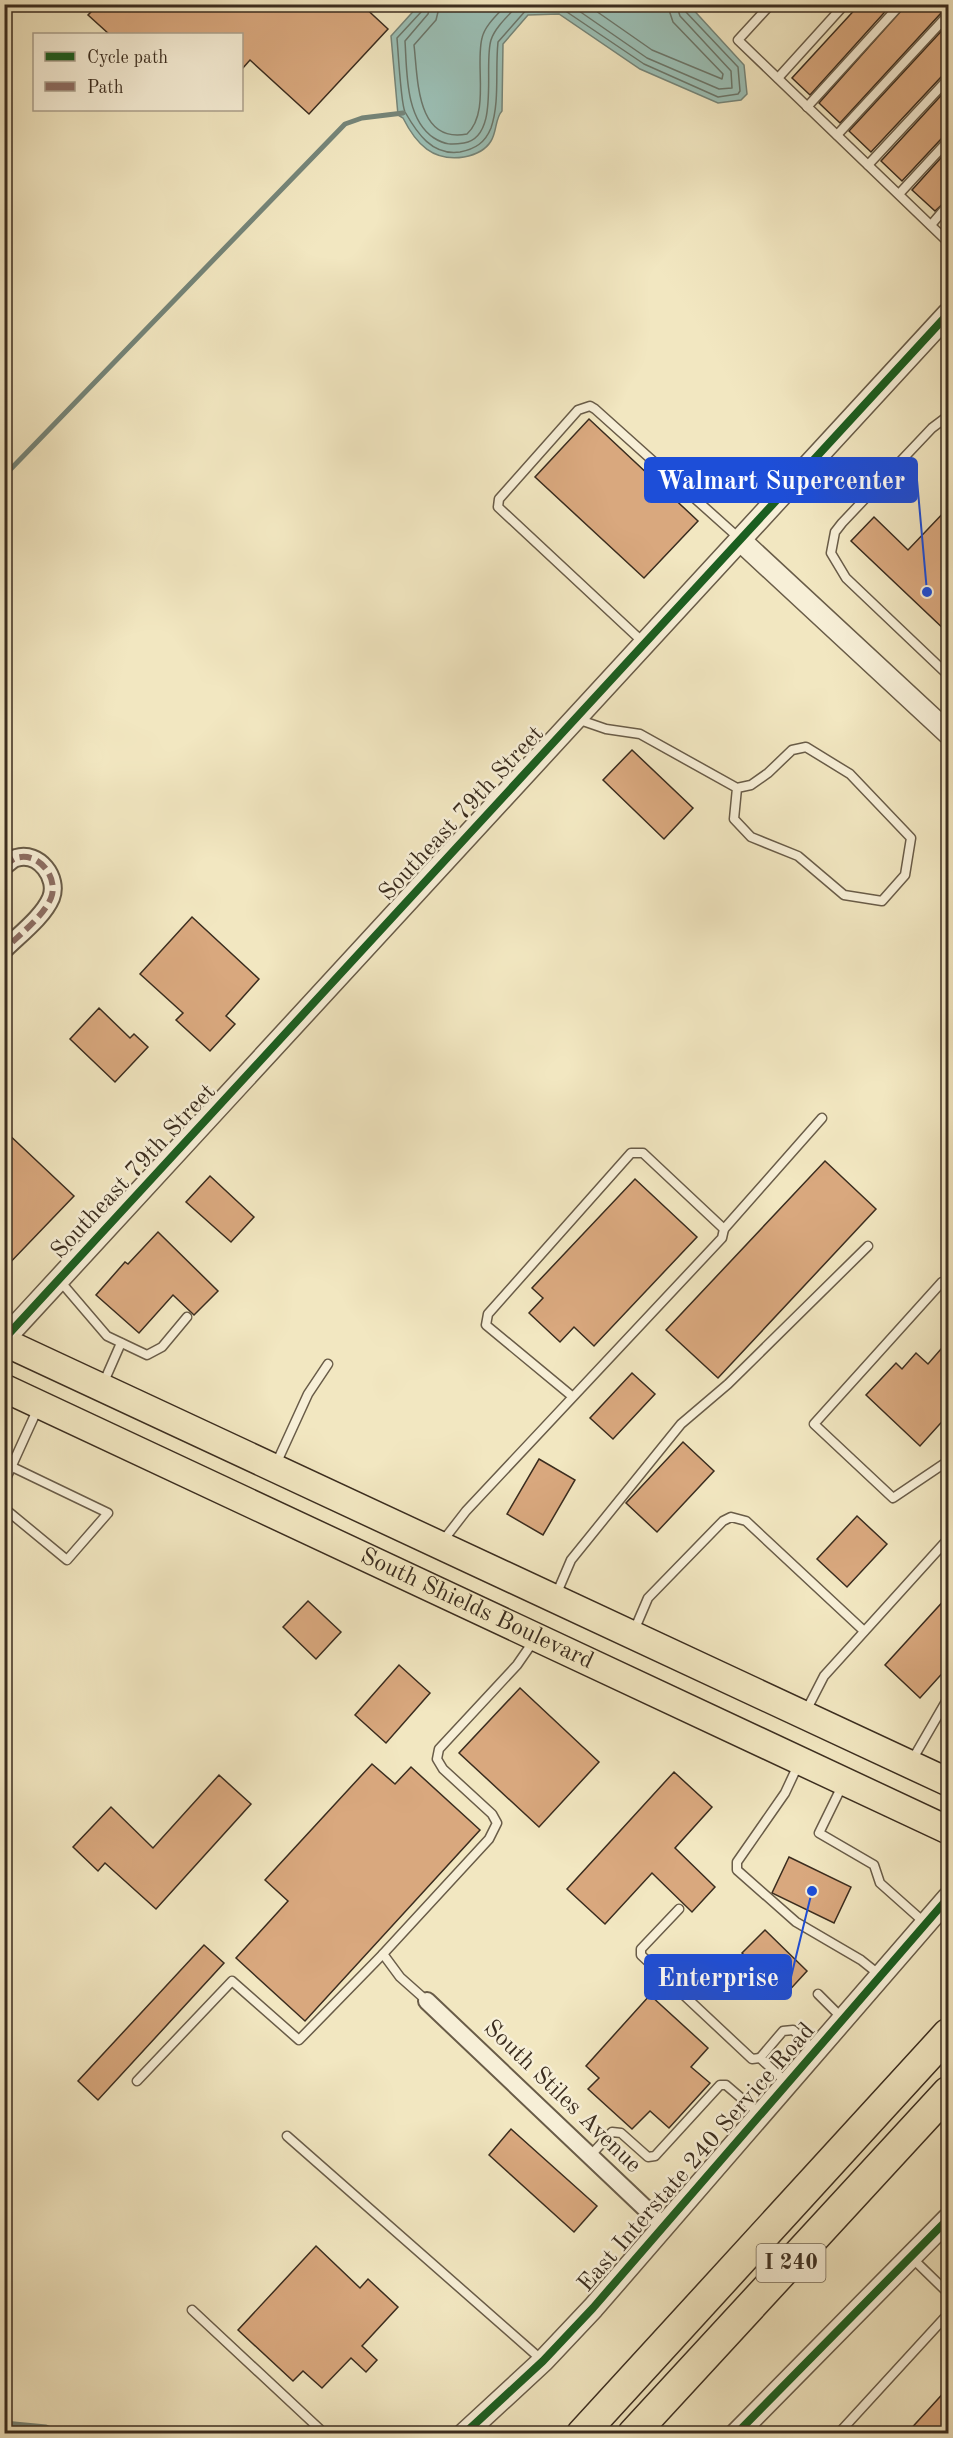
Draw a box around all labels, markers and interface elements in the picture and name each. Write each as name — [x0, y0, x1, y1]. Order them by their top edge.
legend — [33, 33, 243, 111]
text: Cycle path — [87, 49, 168, 67]
text: Path — [87, 79, 124, 97]
callout: Walmart Supercenter — [645, 458, 917, 502]
text: Walmart Supercenter — [657, 469, 905, 495]
street label: Southeast 79th Street — [375, 722, 549, 906]
street label: Southeast 79th Street — [47, 1080, 221, 1264]
street label: South Shields Boulevard — [356, 1545, 597, 1674]
callout: Enterprise — [645, 1955, 791, 1999]
text: Enterprise — [657, 1966, 779, 1992]
street label: South Stiles Avenue — [479, 2016, 645, 2178]
street label: East Interstate 240 Service Road — [574, 2019, 820, 2297]
road number: I 240 — [756, 2244, 826, 2282]

